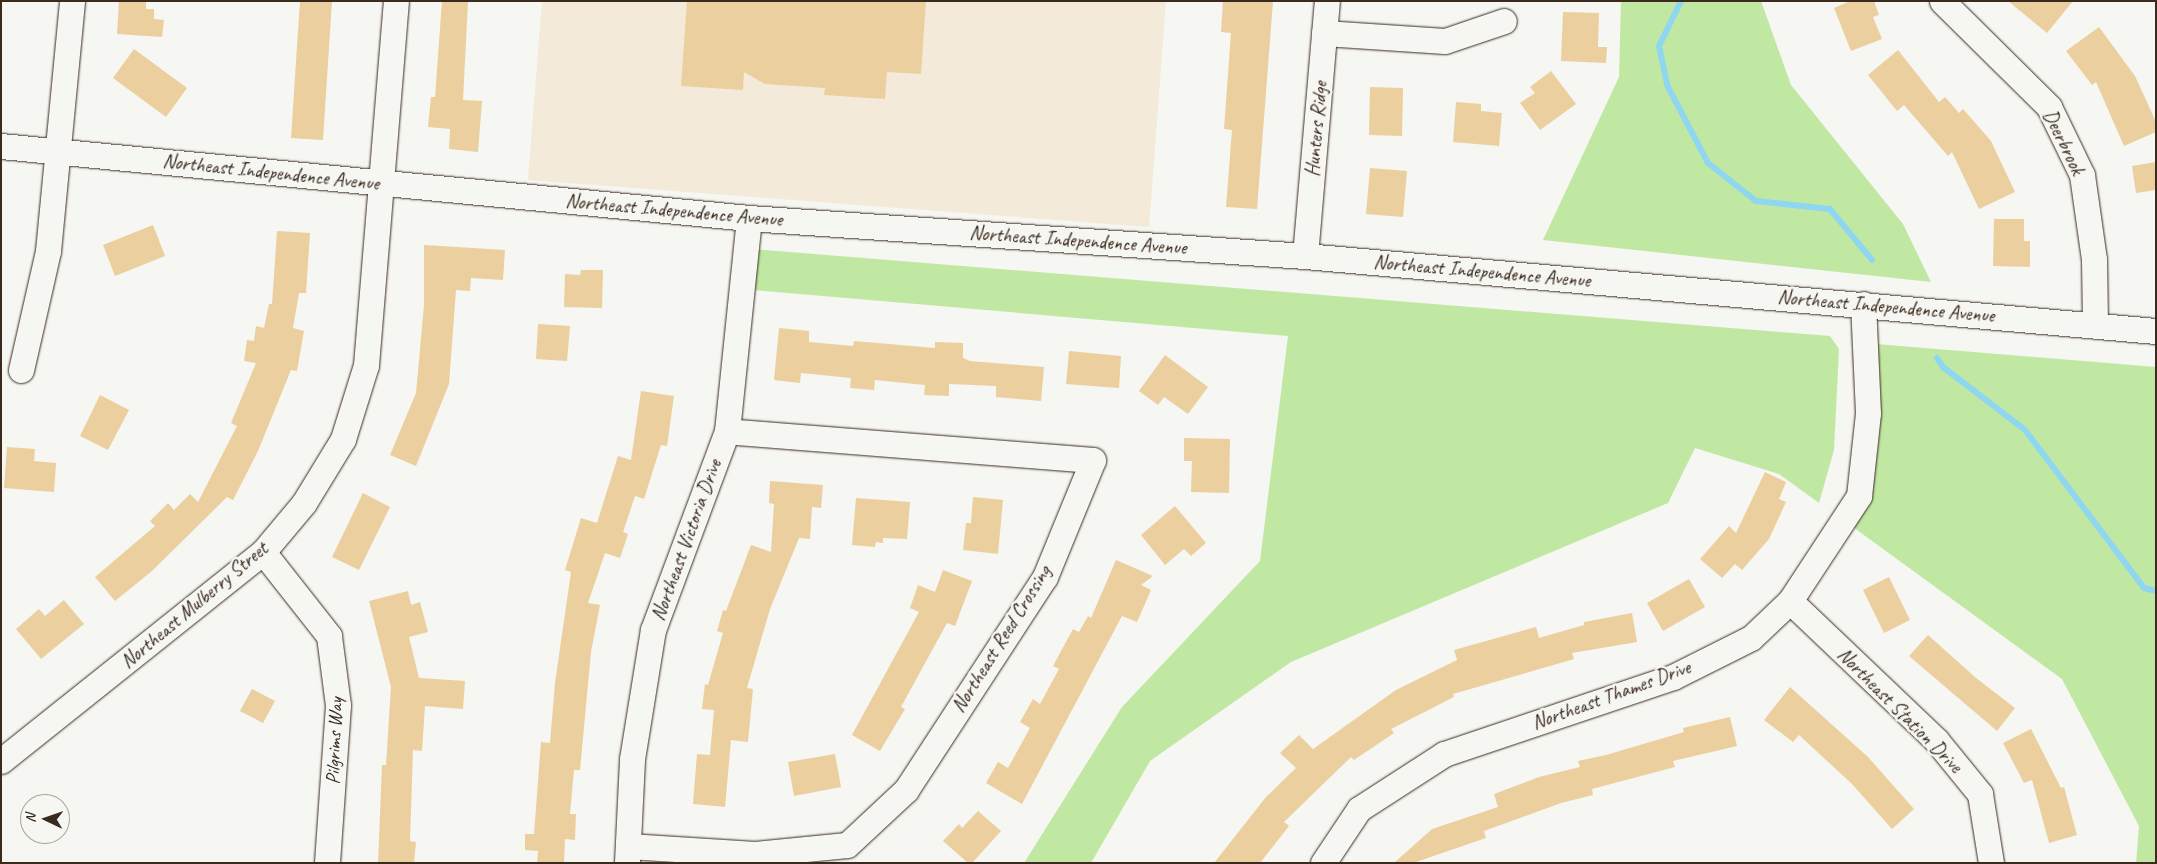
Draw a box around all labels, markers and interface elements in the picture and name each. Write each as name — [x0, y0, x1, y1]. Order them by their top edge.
street label: Hunters Ridge — [1300, 80, 1332, 178]
street label: Deerbrook — [2038, 106, 2090, 178]
street label: Northeast Independence Avenue — [162, 149, 380, 195]
street label: Northeast Independence Avenue — [565, 189, 783, 231]
street label: Northeast Independence Avenue — [969, 220, 1187, 260]
street label: Northeast Independence Avenue — [1373, 250, 1591, 292]
street label: Northeast Independence Avenue — [1777, 285, 1995, 327]
street label: Northeast Victoria Drive — [646, 456, 726, 624]
street label: Northeast Mulberry Street — [115, 536, 273, 674]
street label: Northeast Reed Crossing — [946, 561, 1056, 717]
street label: Northeast Station Drive — [1832, 642, 1968, 778]
street label: Northeast Thames Drive — [1528, 655, 1694, 735]
street label: Pilgrims Way — [320, 697, 348, 785]
north arrow — [20, 794, 70, 844]
text: N — [22, 813, 39, 823]

